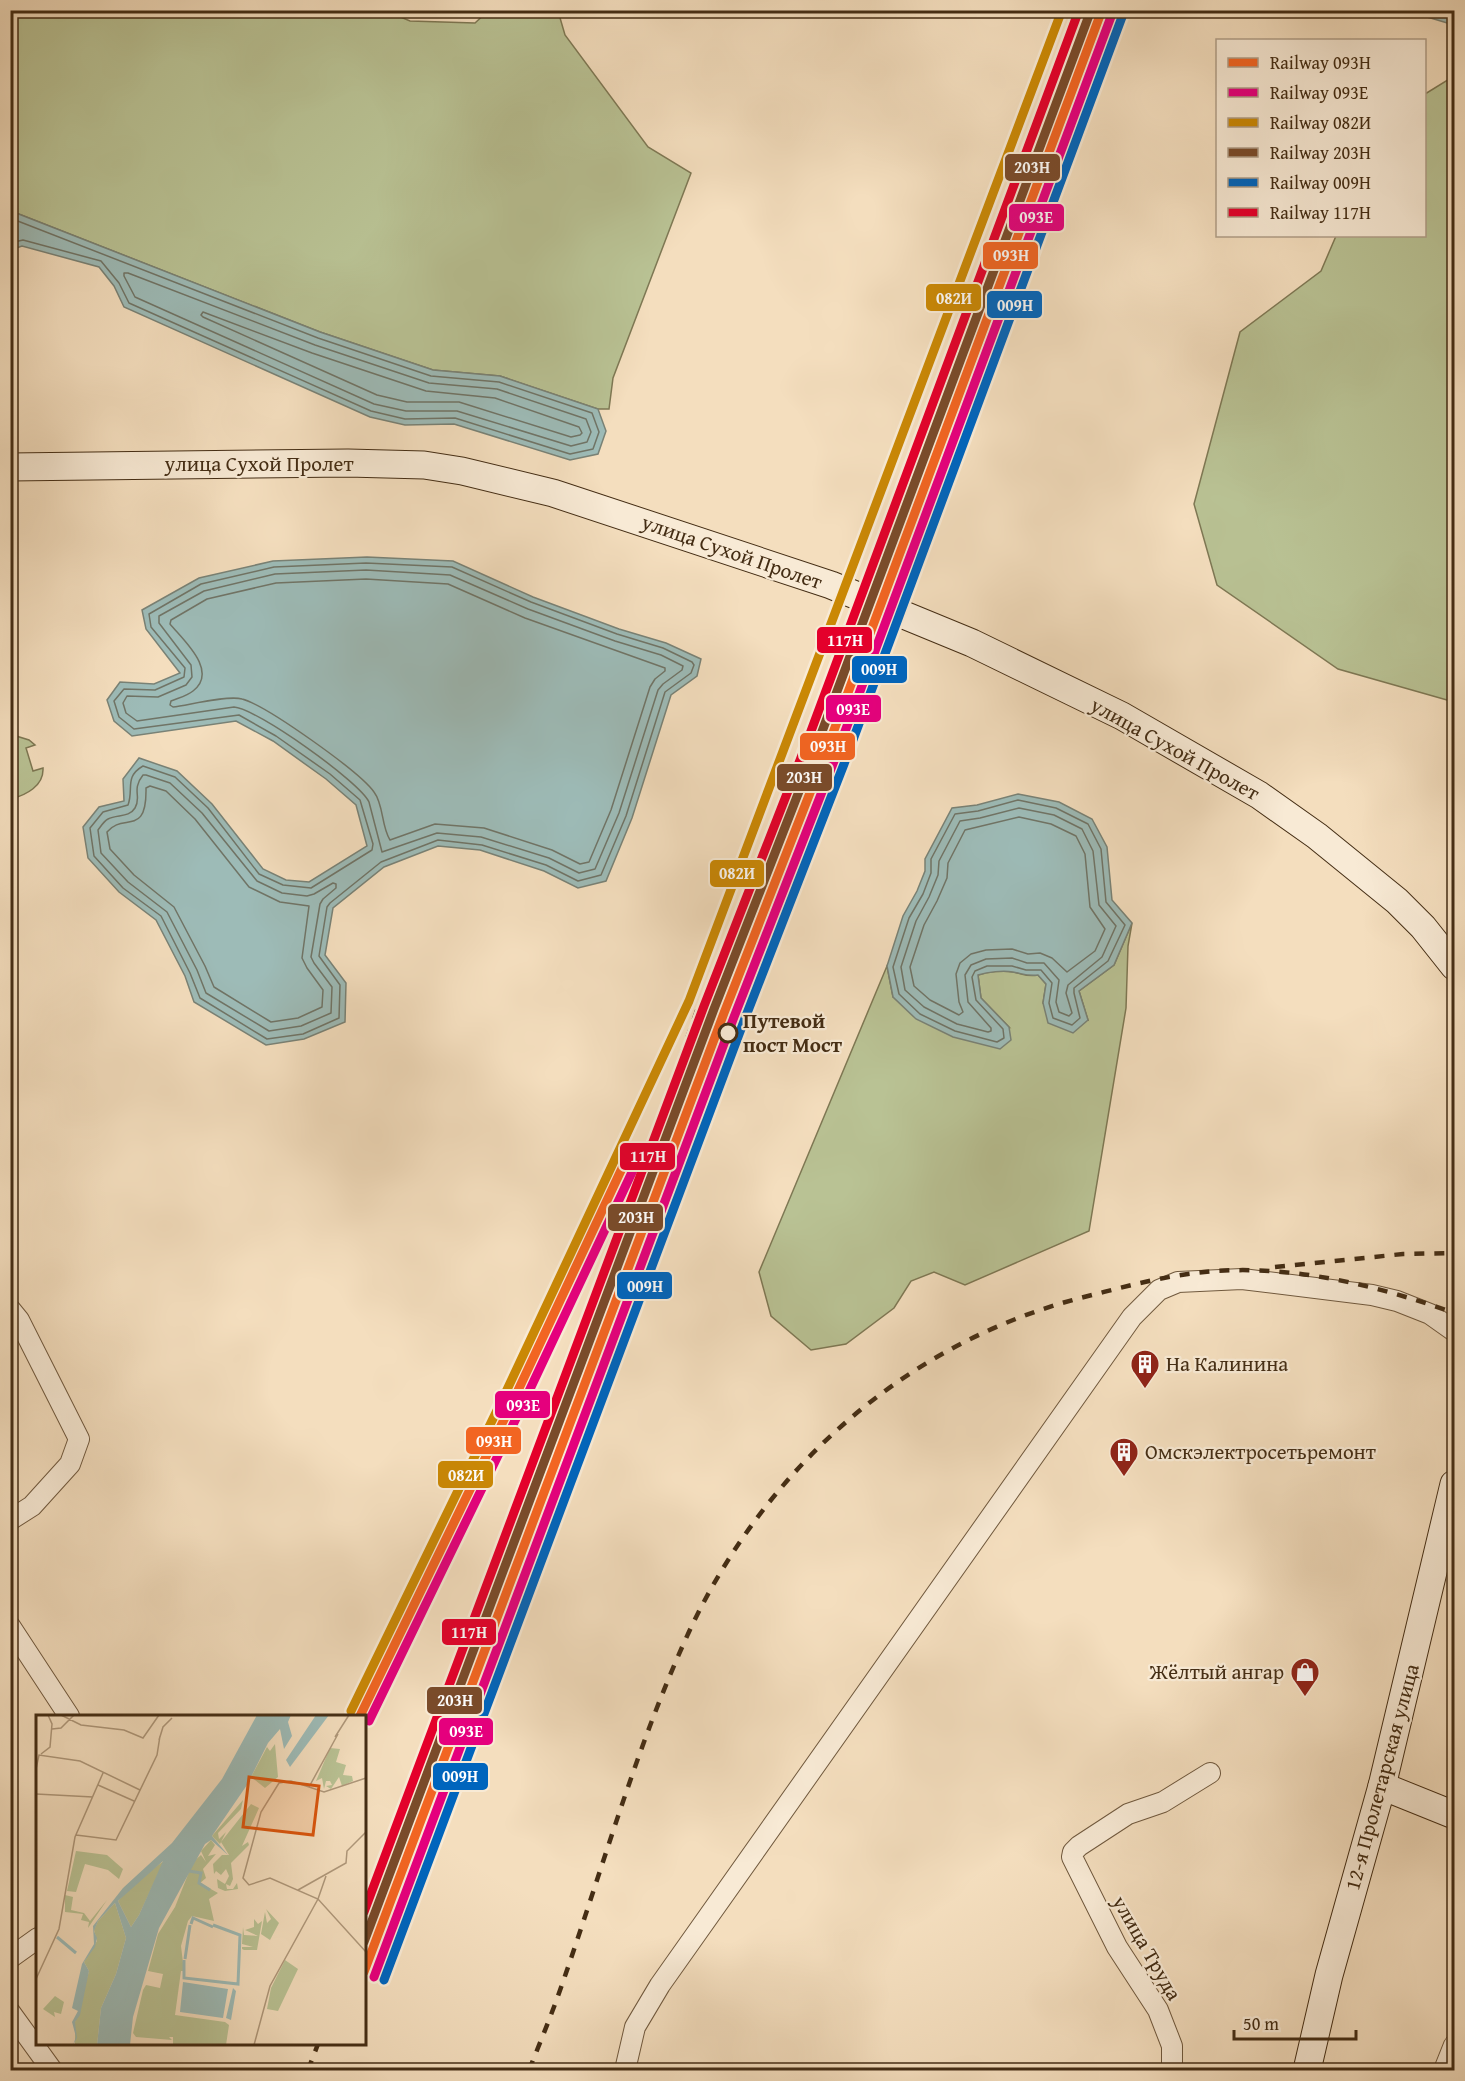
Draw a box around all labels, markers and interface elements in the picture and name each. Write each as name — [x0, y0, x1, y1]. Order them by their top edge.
legend — [1216, 39, 1426, 237]
text: Railway 093Н — [1270, 49, 1371, 76]
text: Railway 093Е — [1270, 79, 1368, 106]
text: Railway 082И — [1270, 109, 1371, 136]
text: Railway 203Н — [1270, 139, 1371, 166]
line badge: 203Н — [1004, 153, 1061, 182]
text: 203Н — [1014, 155, 1050, 179]
text: Railway 009Н — [1270, 169, 1371, 196]
text: Railway 117Н — [1270, 199, 1371, 226]
line badge: 093Е — [1008, 203, 1065, 232]
text: 093Е — [1019, 205, 1053, 229]
line badge: 093Н — [982, 241, 1039, 270]
text: 093Н — [993, 243, 1029, 267]
line badge: 082И — [925, 283, 982, 312]
text: 082И — [936, 286, 972, 310]
line badge: 009Н — [986, 290, 1043, 319]
text: 009Н — [997, 293, 1033, 317]
street label: улица Сухой Пролет — [163, 448, 354, 479]
street label: улица Сухой Пролет — [637, 506, 827, 597]
line badge: 117Н — [816, 626, 873, 654]
text: 117Н — [827, 628, 863, 652]
line badge: 009Н — [851, 655, 908, 684]
text: 009Н — [861, 657, 897, 681]
street label: улица Сухой Пролет — [1084, 689, 1265, 808]
line badge: 093Е — [825, 694, 882, 723]
text: 093Е — [836, 697, 870, 721]
line badge: 093Н — [799, 732, 856, 761]
text: 093Н — [810, 734, 846, 758]
line badge: 203Н — [776, 763, 833, 792]
text: 203Н — [786, 765, 822, 789]
line badge: 082И — [709, 859, 765, 888]
text: 082И — [719, 861, 755, 885]
place label: Путевой пост Мост — [743, 1005, 843, 1060]
marker: Путевой пост Мост — [718, 1023, 738, 1043]
line badge: 117Н — [619, 1142, 676, 1171]
text: 117Н — [630, 1144, 666, 1168]
line badge: 203Н — [607, 1203, 664, 1232]
text: 203Н — [618, 1205, 654, 1229]
line badge: 009Н — [616, 1271, 673, 1300]
text: 009Н — [627, 1274, 663, 1298]
building icon: На Калинина — [1129, 1348, 1161, 1390]
place label: На Калинина — [1166, 1348, 1288, 1379]
line badge: 093Е — [494, 1390, 551, 1419]
text: 093Е — [506, 1393, 540, 1417]
line badge: 093Н — [465, 1426, 522, 1455]
text: 093Н — [476, 1429, 512, 1453]
building icon: Омскэлектросетьремонт — [1108, 1436, 1140, 1478]
place label: Омскэлектросетьремонт — [1145, 1436, 1376, 1467]
line badge: 082И — [437, 1460, 494, 1489]
text: 082И — [448, 1463, 484, 1487]
line badge: 117Н — [441, 1618, 497, 1646]
text: 117Н — [451, 1620, 487, 1644]
place label: Жёлтый ангар — [1149, 1656, 1284, 1687]
shop icon: Жёлтый ангар — [1289, 1656, 1321, 1698]
street label: 12-я Пролетарская улица — [1336, 1660, 1427, 1894]
line badge: 203Н — [426, 1686, 483, 1715]
text: 203Н — [437, 1688, 473, 1712]
inset map — [36, 1715, 366, 2045]
line badge: 093Е — [438, 1717, 494, 1746]
text: 093Е — [449, 1719, 483, 1743]
line badge: 009Н — [432, 1762, 489, 1791]
text: 009Н — [442, 1764, 478, 1788]
street label: улица Труда — [1104, 1889, 1190, 2006]
scale bar — [1234, 2003, 1356, 2041]
text: 50 m — [1243, 2010, 1279, 2037]

